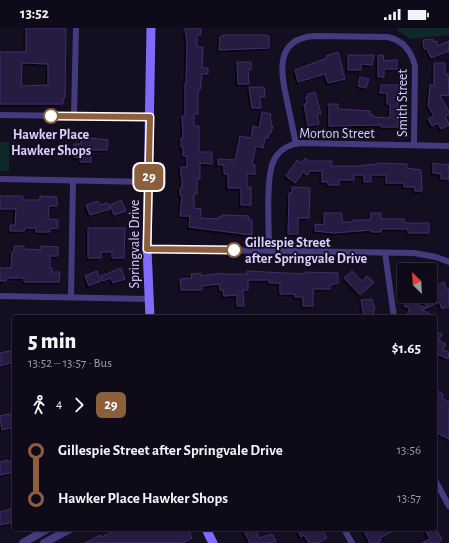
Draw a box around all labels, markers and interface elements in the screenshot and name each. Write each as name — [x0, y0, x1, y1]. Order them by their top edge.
text: 13:52 — [20, 6, 49, 21]
street label: Smith Street — [396, 68, 410, 137]
marker: Hawker Place Hawker Shops — [43, 108, 59, 124]
street label: Morton Street — [299, 127, 375, 141]
place label: Hawker Place Hawker Shops — [11, 128, 91, 158]
line badge: 29 — [131, 164, 167, 190]
text: 29 — [142, 170, 156, 184]
street label: Springvale Drive — [128, 199, 142, 289]
place label: Gillespie Street after Springvale Drive — [245, 236, 367, 266]
marker: Gillespie Street after Springvale Drive — [226, 242, 242, 258]
north arrow — [397, 263, 437, 303]
map controls — [397, 263, 437, 303]
text: 5 min — [28, 330, 76, 352]
text: $1.65 — [392, 341, 421, 356]
text: 13:52 – 13:57 · Bus — [28, 357, 112, 370]
icon: walk — [28, 394, 50, 416]
icon: forward — [68, 394, 90, 416]
text: 4 — [56, 398, 62, 411]
text: 29 — [104, 398, 118, 412]
text: Gillespie Street after Springvale Drive — [58, 443, 283, 458]
text: 13:56 — [397, 444, 421, 457]
text: Hawker Place Hawker Shops — [58, 491, 228, 506]
text: 13:57 — [397, 492, 421, 505]

